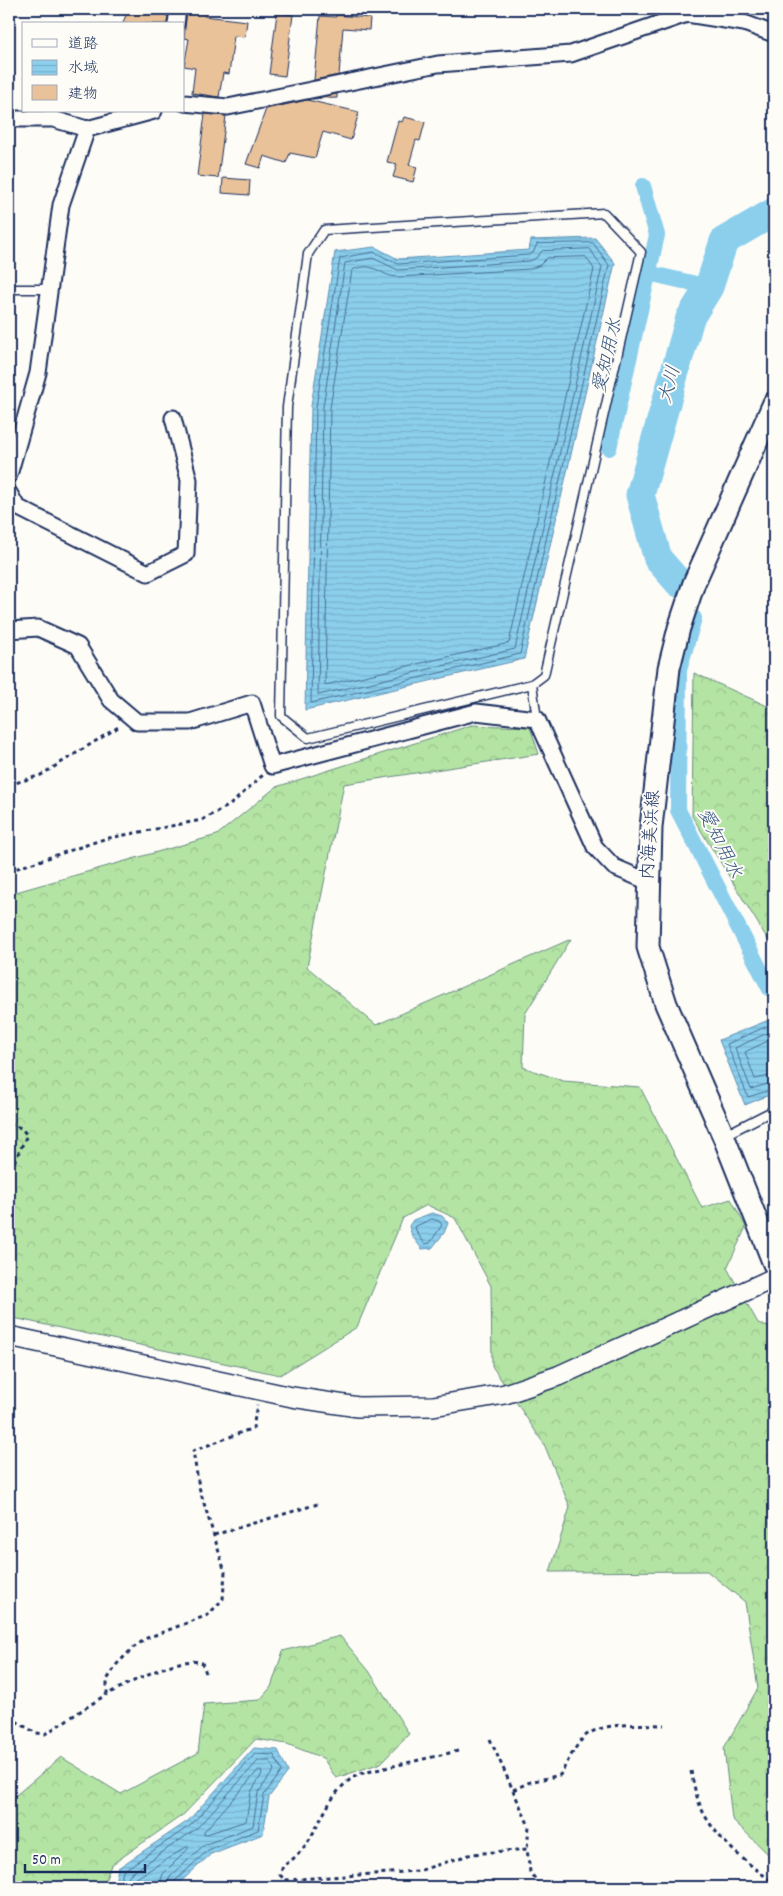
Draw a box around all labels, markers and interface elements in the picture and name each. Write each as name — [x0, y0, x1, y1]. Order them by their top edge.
legend — [22, 22, 185, 112]
text: 道路 — [68, 34, 98, 56]
text: 水域 — [68, 58, 98, 80]
text: 建物 — [68, 84, 98, 106]
water label: 愛知用水 — [587, 316, 631, 396]
water label: 大川 — [653, 363, 689, 407]
street label: 内海美浜線 — [636, 789, 668, 881]
water label: 愛知用水 — [689, 804, 747, 884]
scale bar — [25, 1841, 145, 1873]
text: 50 m — [32, 1850, 61, 1872]

